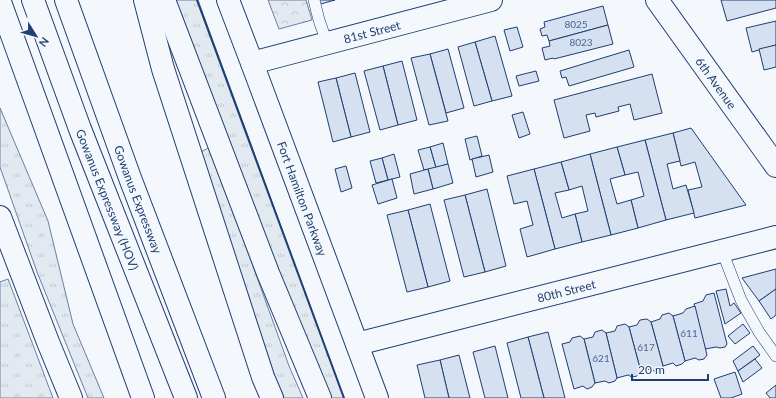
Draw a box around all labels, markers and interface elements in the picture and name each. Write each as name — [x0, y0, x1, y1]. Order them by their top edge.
north arrow — [16, 16, 56, 56]
street label: 81st Street — [342, 17, 403, 46]
house number: 8025 — [564, 18, 588, 30]
text: N — [37, 35, 52, 50]
house number: 8023 — [569, 36, 593, 48]
street label: 6th Avenue — [693, 54, 740, 112]
street label: Gowanus Expressway (HOV) — [73, 127, 142, 272]
street label: Fort Hamilton Parkway — [274, 139, 331, 259]
street label: Gowanus Expressway — [111, 143, 166, 256]
street label: 80th Street — [536, 276, 598, 305]
house number: 611 — [680, 327, 698, 339]
house number: 617 — [637, 341, 655, 353]
house number: 621 — [592, 352, 610, 364]
scale bar — [632, 356, 708, 382]
text: 20 m — [638, 362, 665, 377]

